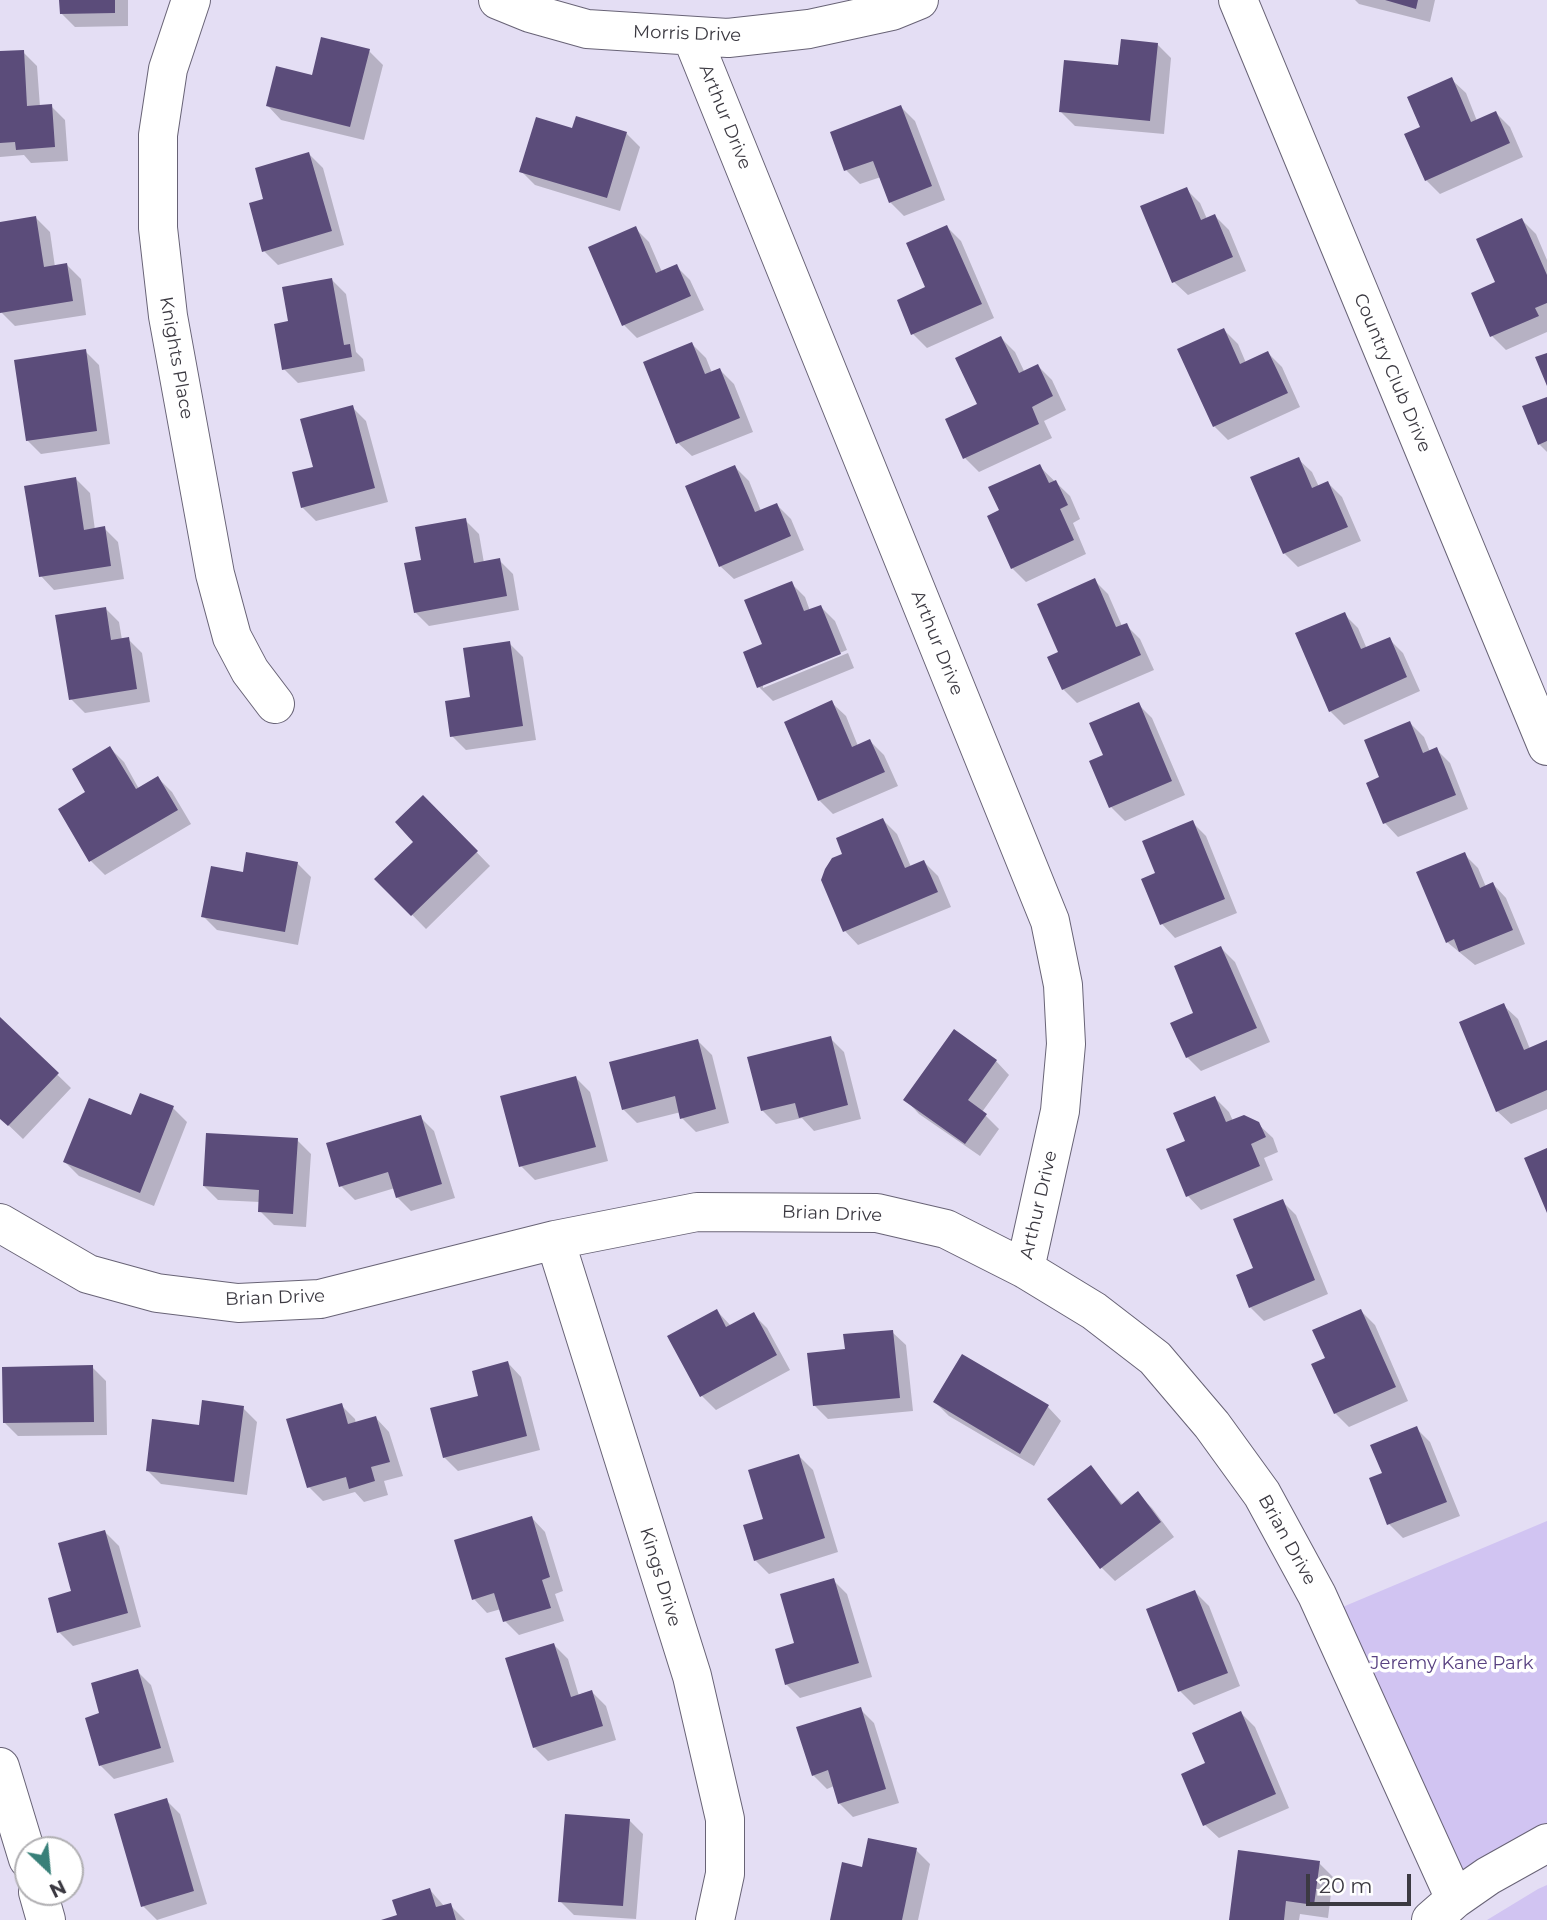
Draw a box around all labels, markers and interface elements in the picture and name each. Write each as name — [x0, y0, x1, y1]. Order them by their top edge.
street label: Morris Drive — [633, 21, 741, 47]
street label: Arthur Drive — [694, 61, 756, 173]
street label: Country Club Drive — [1349, 290, 1435, 456]
street label: Knights Place — [155, 295, 197, 421]
street label: Arthur Drive — [906, 587, 968, 699]
street label: Arthur Drive — [1016, 1148, 1062, 1262]
street label: Brian Drive — [782, 1201, 882, 1227]
street label: Brian Drive — [225, 1285, 325, 1311]
street label: Brian Drive — [1253, 1491, 1321, 1589]
street label: Kings Drive — [635, 1525, 685, 1629]
park label: Jeremy Kane Park — [1370, 1653, 1534, 1675]
north arrow — [14, 1836, 84, 1906]
scale bar — [1309, 1860, 1414, 1904]
text: 20 m — [1319, 1873, 1373, 1898]
text: N — [46, 1875, 69, 1902]

